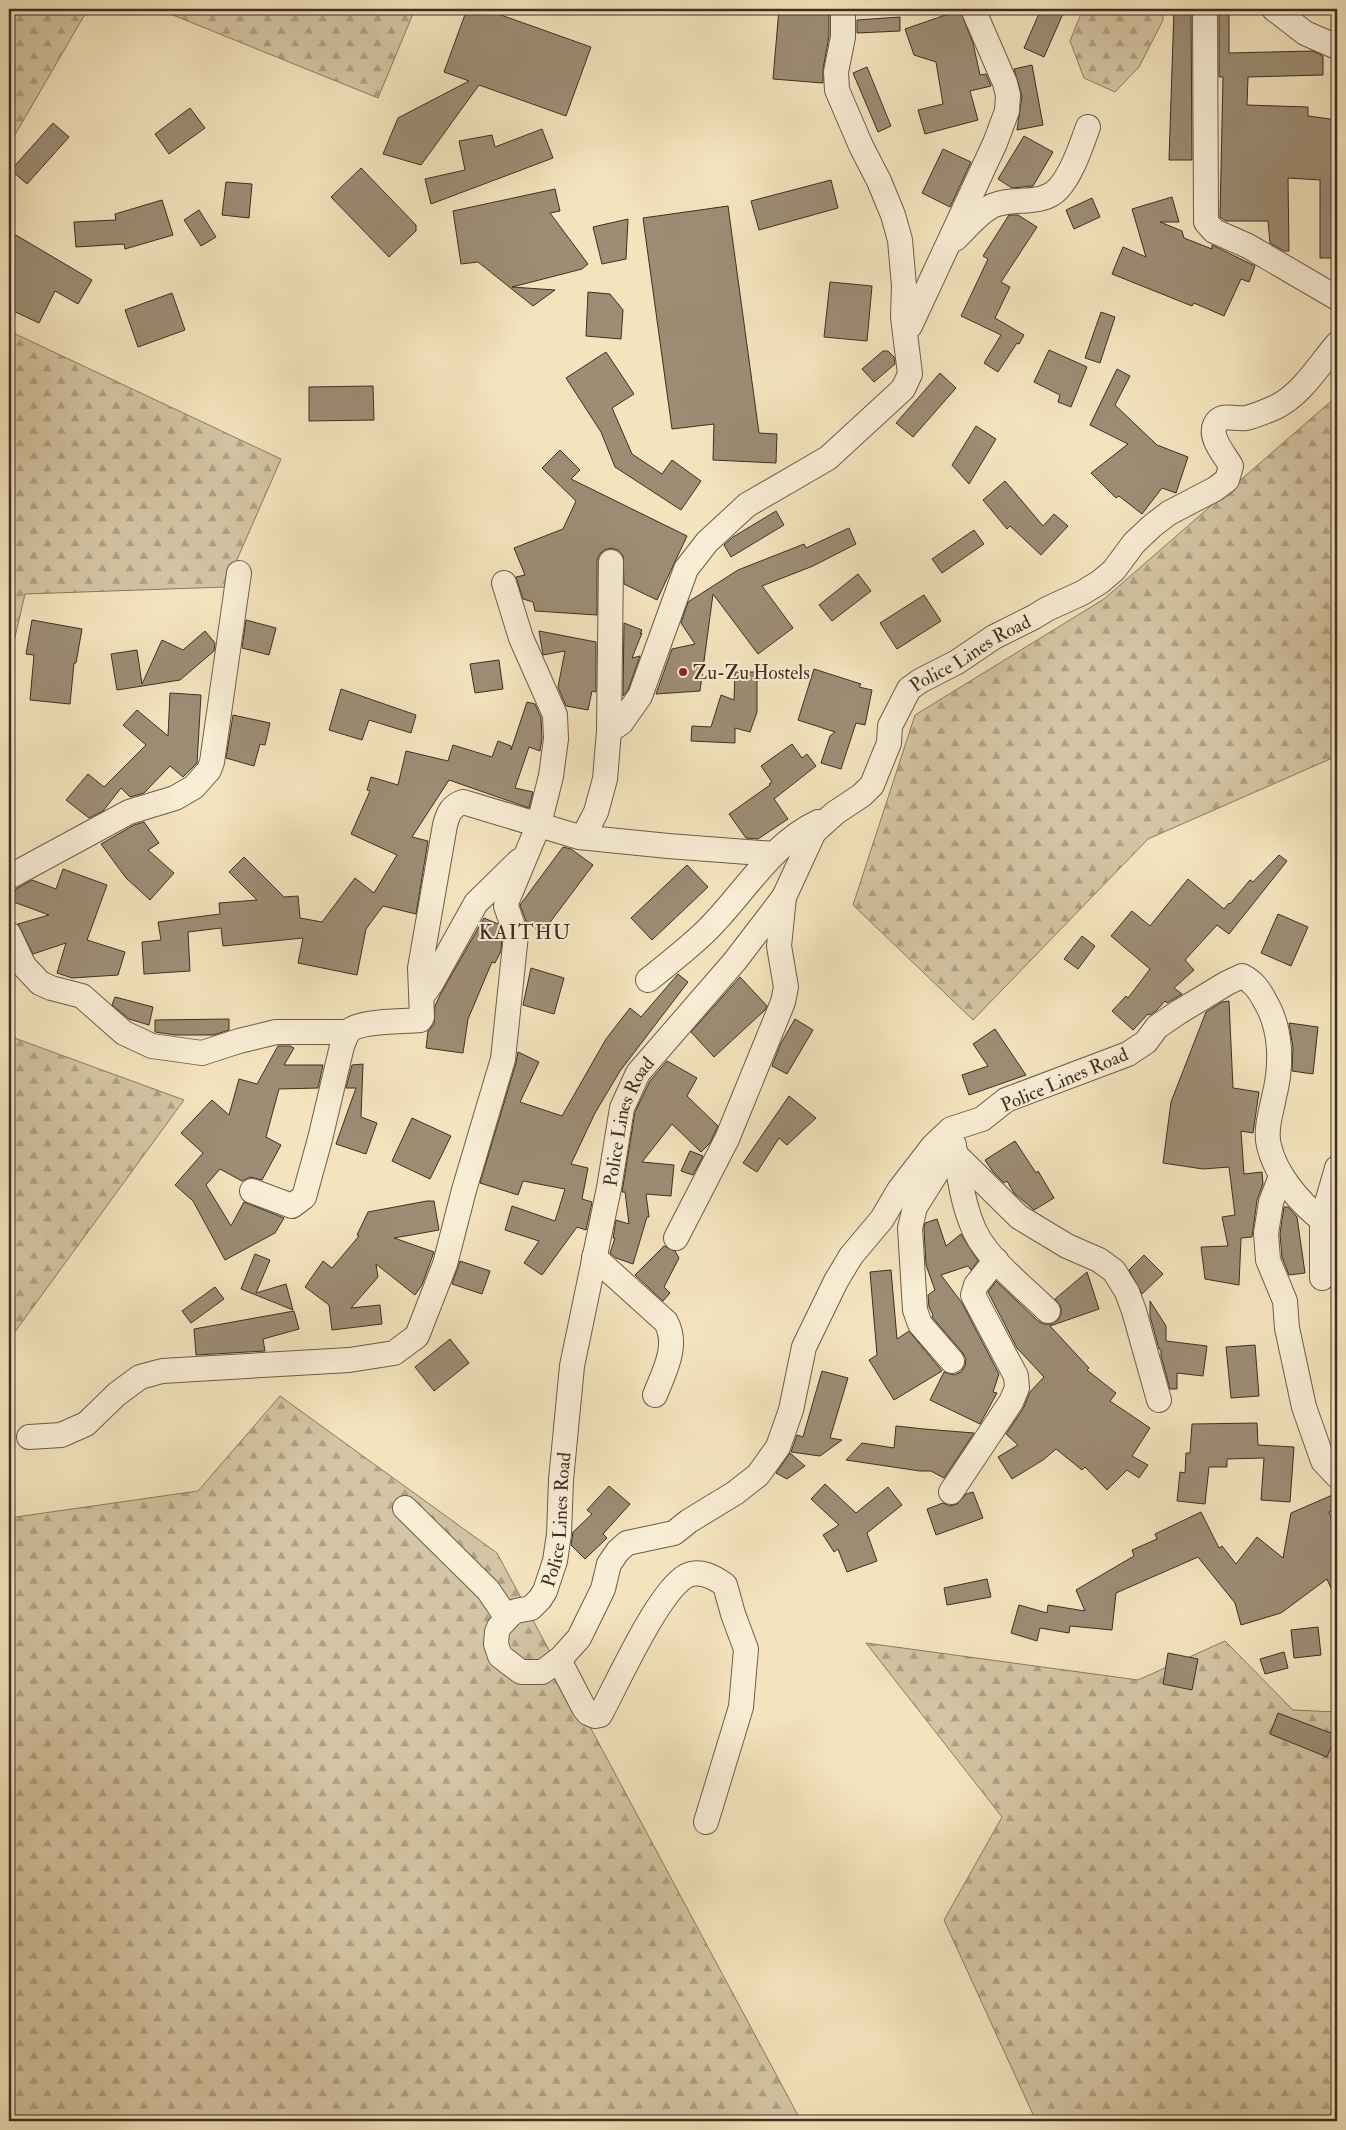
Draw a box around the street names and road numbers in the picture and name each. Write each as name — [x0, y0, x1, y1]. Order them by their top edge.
street label: Police Lines Road — [905, 609, 1035, 698]
street label: Police Lines Road — [997, 1042, 1132, 1118]
street label: Police Lines Road — [598, 1052, 660, 1188]
street label: Police Lines Road — [536, 1450, 577, 1590]

